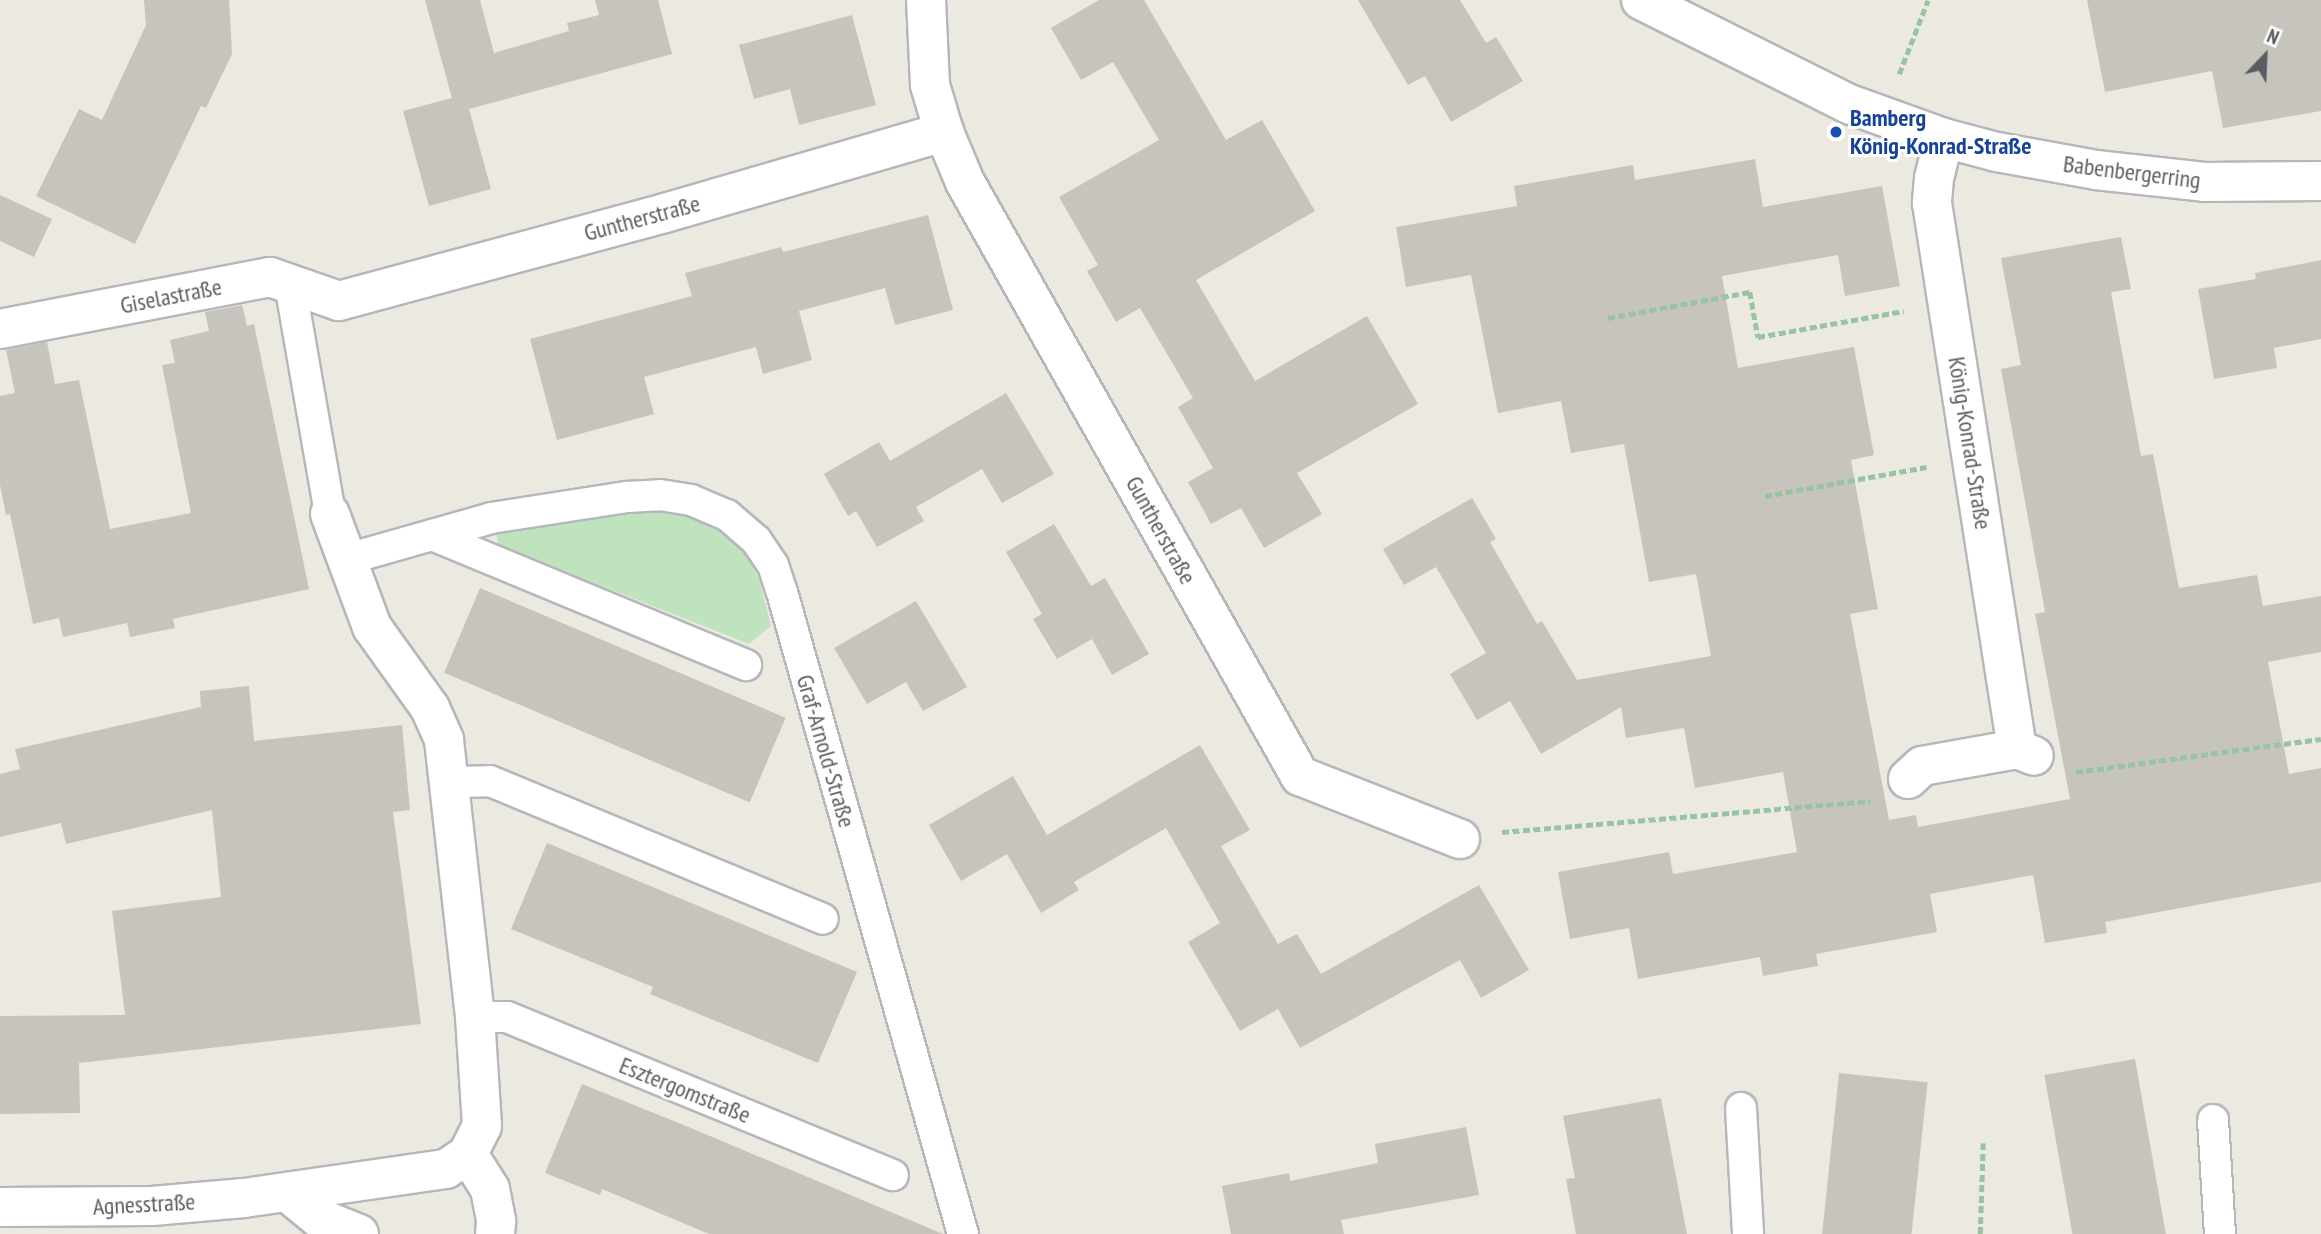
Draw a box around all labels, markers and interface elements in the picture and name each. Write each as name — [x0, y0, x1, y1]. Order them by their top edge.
north arrow — [2230, 21, 2300, 91]
text: N — [2264, 24, 2283, 50]
place label: Bamberg König-Konrad-Straße — [1850, 104, 2031, 160]
marker: Bamberg König-Konrad-Straße — [1828, 124, 1844, 140]
street label: Babenbergerring — [2062, 149, 2202, 195]
street label: Guntherstraße — [581, 189, 703, 247]
street label: Giselastraße — [118, 272, 224, 320]
street label: König-Konrad-Straße — [1942, 355, 1998, 531]
street label: Guntherstraße — [1120, 471, 1202, 589]
street label: Graf-Arnold-Straße — [790, 671, 862, 831]
street label: Esztergomstraße — [615, 1051, 755, 1129]
street label: Agnesstraße — [92, 1187, 196, 1221]

